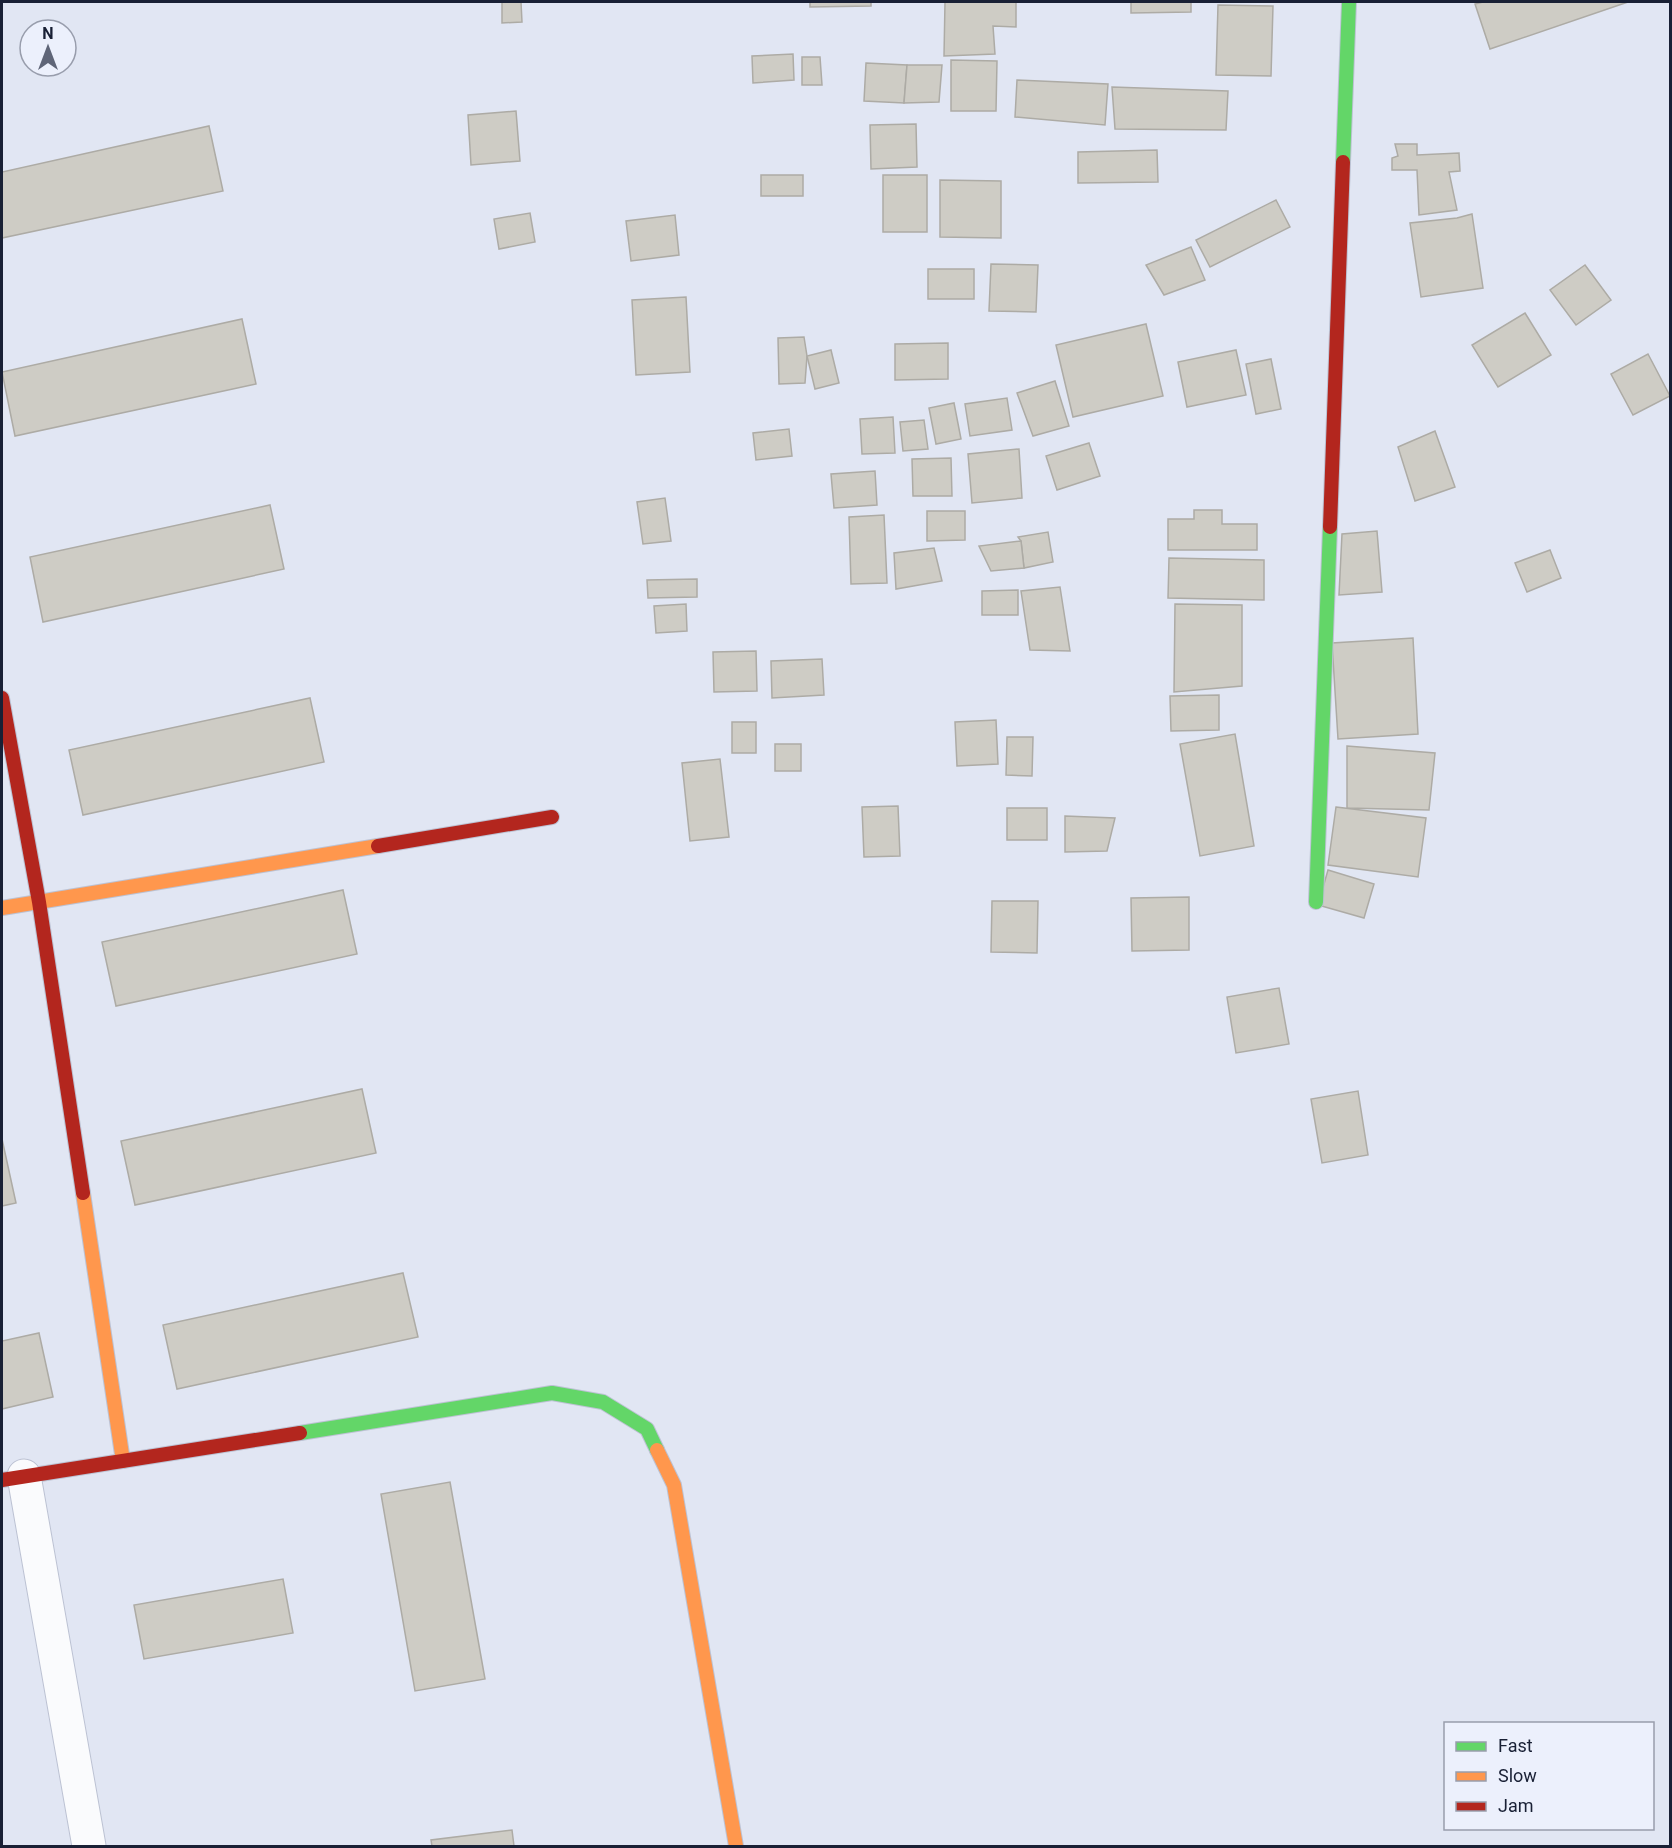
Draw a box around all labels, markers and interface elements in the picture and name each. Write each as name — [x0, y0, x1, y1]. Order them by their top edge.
north arrow — [18, 18, 78, 78]
text: N — [42, 24, 54, 43]
legend — [1444, 1722, 1654, 1830]
text: Fast — [1498, 1735, 1533, 1756]
text: Slow — [1498, 1765, 1537, 1786]
text: Jam — [1498, 1795, 1534, 1816]

